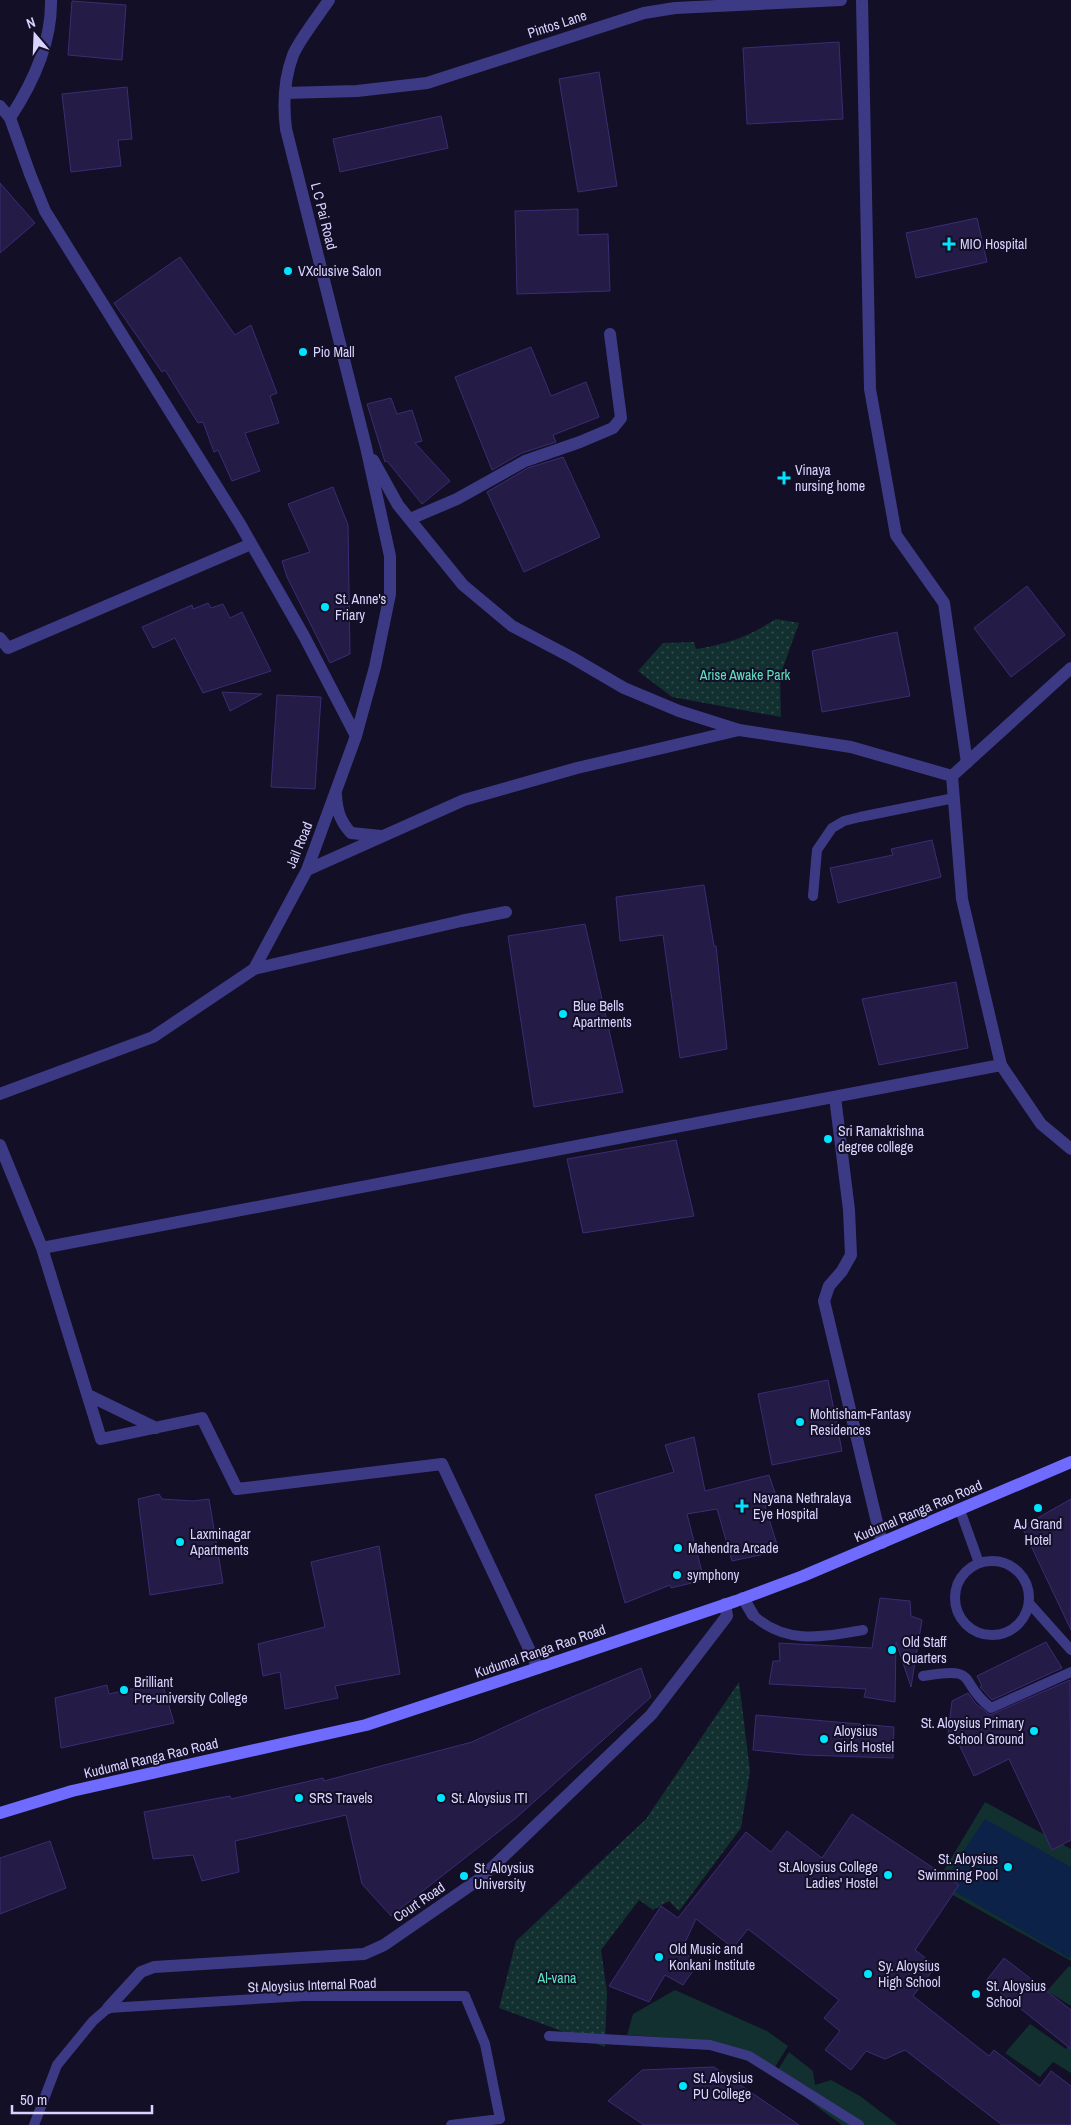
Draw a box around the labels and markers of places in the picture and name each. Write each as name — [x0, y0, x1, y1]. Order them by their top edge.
place label: MIO Hospital — [960, 235, 1027, 253]
marker: MIO Hospital — [942, 237, 956, 251]
place label: VXclusive Salon — [298, 262, 381, 280]
marker: VXclusive Salon — [282, 265, 294, 277]
place label: Pio Mall — [313, 343, 354, 361]
marker: Pio Mall — [297, 346, 309, 358]
place label: Vinaya nursing home — [795, 461, 865, 495]
marker: Vinaya nursing home — [777, 471, 791, 485]
place label: St. Anne's Friary — [335, 590, 387, 624]
marker: St. Anne's Friary — [319, 601, 331, 613]
place label: Blue Bells Apartments — [572, 997, 632, 1031]
marker: Blue Bells Apartments — [557, 1008, 569, 1020]
place label: Sri Ramakrishna degree college — [838, 1122, 925, 1156]
marker: Sri Ramakrishna degree college — [822, 1133, 834, 1145]
place label: Mohtisham-Fantasy Residences — [810, 1405, 911, 1439]
marker: Mohtisham-Fantasy Residences — [794, 1416, 806, 1428]
place label: Nayana Nethralaya Eye Hospital — [753, 1489, 852, 1523]
marker: Nayana Nethralaya Eye Hospital — [735, 1499, 749, 1513]
marker: AJ Grand Hotel — [1032, 1502, 1044, 1514]
place label: AJ Grand Hotel — [1013, 1515, 1062, 1549]
place label: Laxminagar Apartments — [189, 1525, 251, 1559]
marker: Laxminagar Apartments — [174, 1536, 186, 1548]
place label: Mahendra Arcade — [688, 1539, 779, 1557]
marker: Mahendra Arcade — [672, 1542, 684, 1554]
place label: symphony — [687, 1566, 740, 1584]
marker: symphony — [671, 1569, 683, 1581]
place label: Old Staff Quarters — [902, 1633, 947, 1667]
marker: Old Staff Quarters — [886, 1644, 898, 1656]
place label: Brilliant Pre-university College — [134, 1673, 248, 1707]
marker: Brilliant Pre-university College — [118, 1684, 130, 1696]
place label: St. Aloysius Primary School Ground — [921, 1714, 1024, 1748]
place label: Aloysius Girls Hostel — [833, 1722, 894, 1756]
marker: St. Aloysius Primary School Ground — [1028, 1725, 1040, 1737]
marker: Aloysius Girls Hostel — [818, 1733, 830, 1745]
place label: SRS Travels — [309, 1789, 373, 1807]
place label: St. Aloysius ITI — [451, 1789, 528, 1807]
marker: SRS Travels — [293, 1792, 305, 1804]
marker: St. Aloysius ITI — [435, 1792, 447, 1804]
place label: St. Aloysius Swimming Pool — [918, 1850, 998, 1884]
place label: St.Aloysius College Ladies' Hostel — [778, 1858, 878, 1892]
place label: St. Aloysius University — [474, 1859, 534, 1893]
marker: St. Aloysius Swimming Pool — [1002, 1861, 1014, 1873]
marker: St.Aloysius College Ladies' Hostel — [882, 1869, 894, 1881]
marker: St. Aloysius University — [458, 1870, 470, 1882]
place label: Old Music and Konkani Institute — [669, 1940, 755, 1974]
marker: Old Music and Konkani Institute — [653, 1951, 665, 1963]
place label: Sy. Aloysius High School — [878, 1957, 941, 1991]
marker: Sy. Aloysius High School — [862, 1968, 874, 1980]
place label: St. Aloysius School — [986, 1977, 1046, 2011]
marker: St. Aloysius School — [970, 1988, 982, 2000]
place label: St. Aloysius PU College — [693, 2069, 753, 2103]
marker: St. Aloysius PU College — [677, 2080, 689, 2092]

